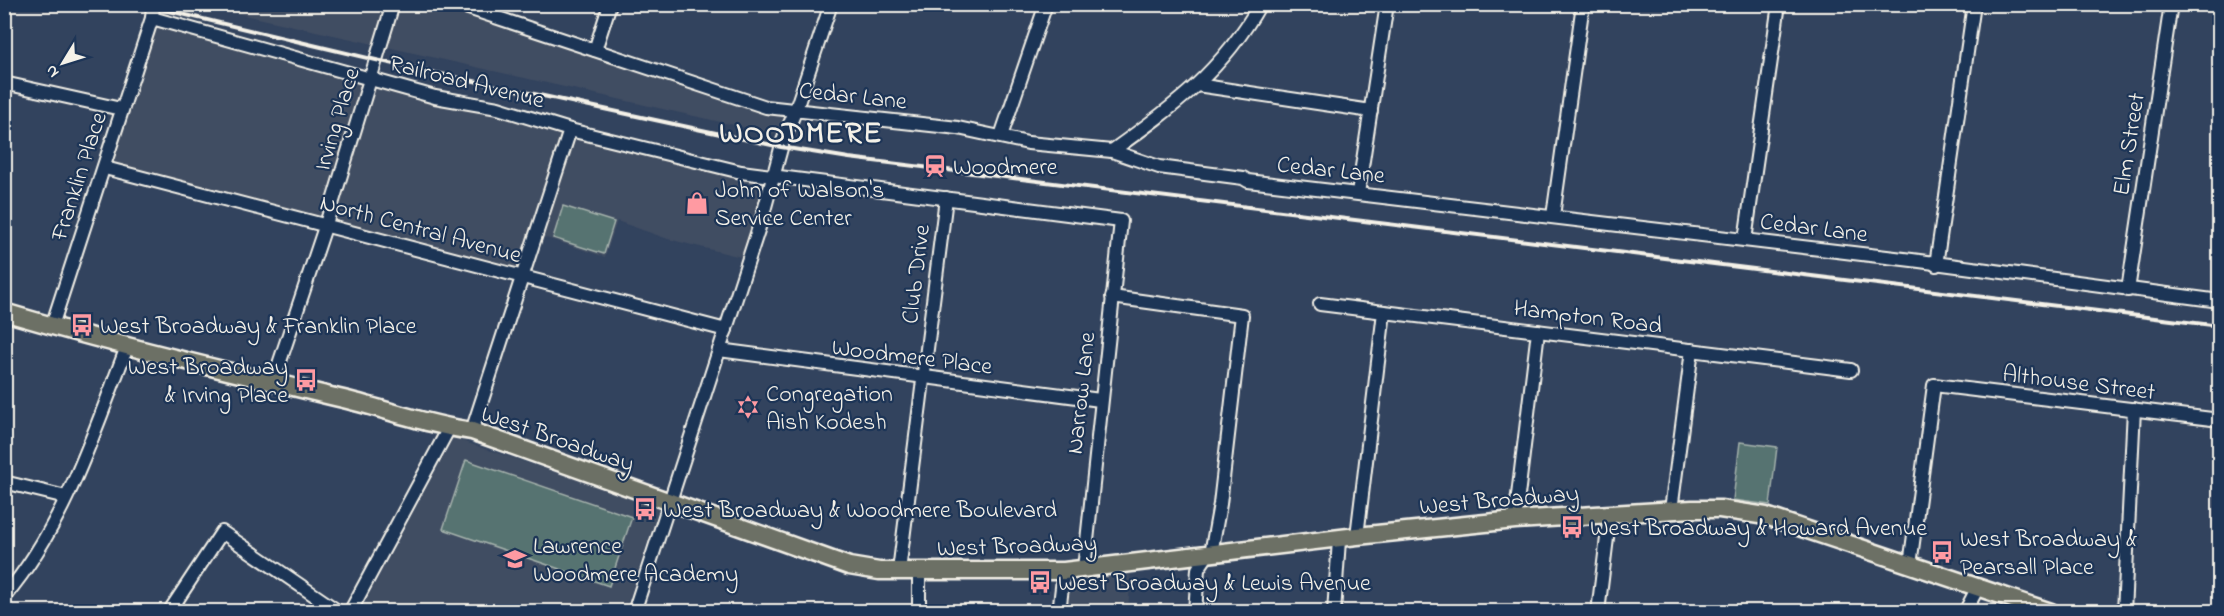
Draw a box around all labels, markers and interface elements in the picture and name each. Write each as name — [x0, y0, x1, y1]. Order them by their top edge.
north arrow — [33, 33, 93, 93]
street label: Railroad Avenue — [385, 47, 548, 120]
text: N — [40, 59, 66, 83]
street label: Irving Place — [306, 64, 371, 176]
street label: Cedar Lane — [797, 74, 909, 121]
street label: Elm Street — [2105, 90, 2156, 198]
street label: Franklin Place — [43, 108, 118, 247]
district label: WOODMERE — [719, 113, 883, 157]
street label: Cedar Lane — [1275, 148, 1387, 195]
place label: Woodmere — [953, 151, 1058, 186]
station icon: Woodmere — [922, 153, 948, 179]
place label: John of Walson's Service Center — [715, 174, 884, 237]
street label: North Central Avenue — [316, 187, 525, 274]
shop icon: John of Walson's Service Center — [684, 190, 710, 216]
street label: Cedar Lane — [1758, 206, 1870, 253]
street label: Club Drive — [894, 222, 941, 326]
street label: Hampton Road — [1512, 292, 1664, 345]
place label: West Broadway & Franklin Place — [100, 310, 417, 346]
bus stop icon: West Broadway & Franklin Place — [69, 312, 95, 338]
street label: Narrow Lane — [1059, 330, 1106, 456]
street label: Woodmere Place — [829, 331, 994, 386]
place label: West Broadway & Irving Place — [128, 351, 288, 414]
street label: Althouse Street — [2000, 358, 2157, 411]
bus stop icon: West Broadway & Irving Place — [293, 367, 319, 393]
place label: Congregation Aish Kodesh — [766, 378, 893, 441]
synagogue icon: Congregation Aish Kodesh — [735, 394, 761, 420]
street label: West Broadway — [475, 398, 639, 484]
street label: West Broadway — [1418, 477, 1581, 527]
place label: West Broadway & Woodmere Boulevard — [663, 494, 1058, 530]
bus stop icon: West Broadway & Woodmere Boulevard — [632, 496, 658, 522]
place label: West Broadway & Howard Avenue — [1590, 512, 1927, 548]
bus stop icon: West Broadway & Howard Avenue — [1559, 514, 1585, 540]
place label: West Broadway & Pearsall Place — [1960, 523, 2137, 586]
street label: West Broadway — [936, 527, 1098, 569]
place label: Lawrence Woodmere Academy — [533, 530, 738, 594]
bus stop icon: West Broadway & Pearsall Place — [1929, 539, 1955, 565]
school or university icon: Lawrence Woodmere Academy — [502, 546, 528, 572]
place label: West Broadway & Lewis Avenue — [1058, 567, 1371, 603]
bus stop icon: West Broadway & Lewis Avenue — [1027, 569, 1053, 595]

